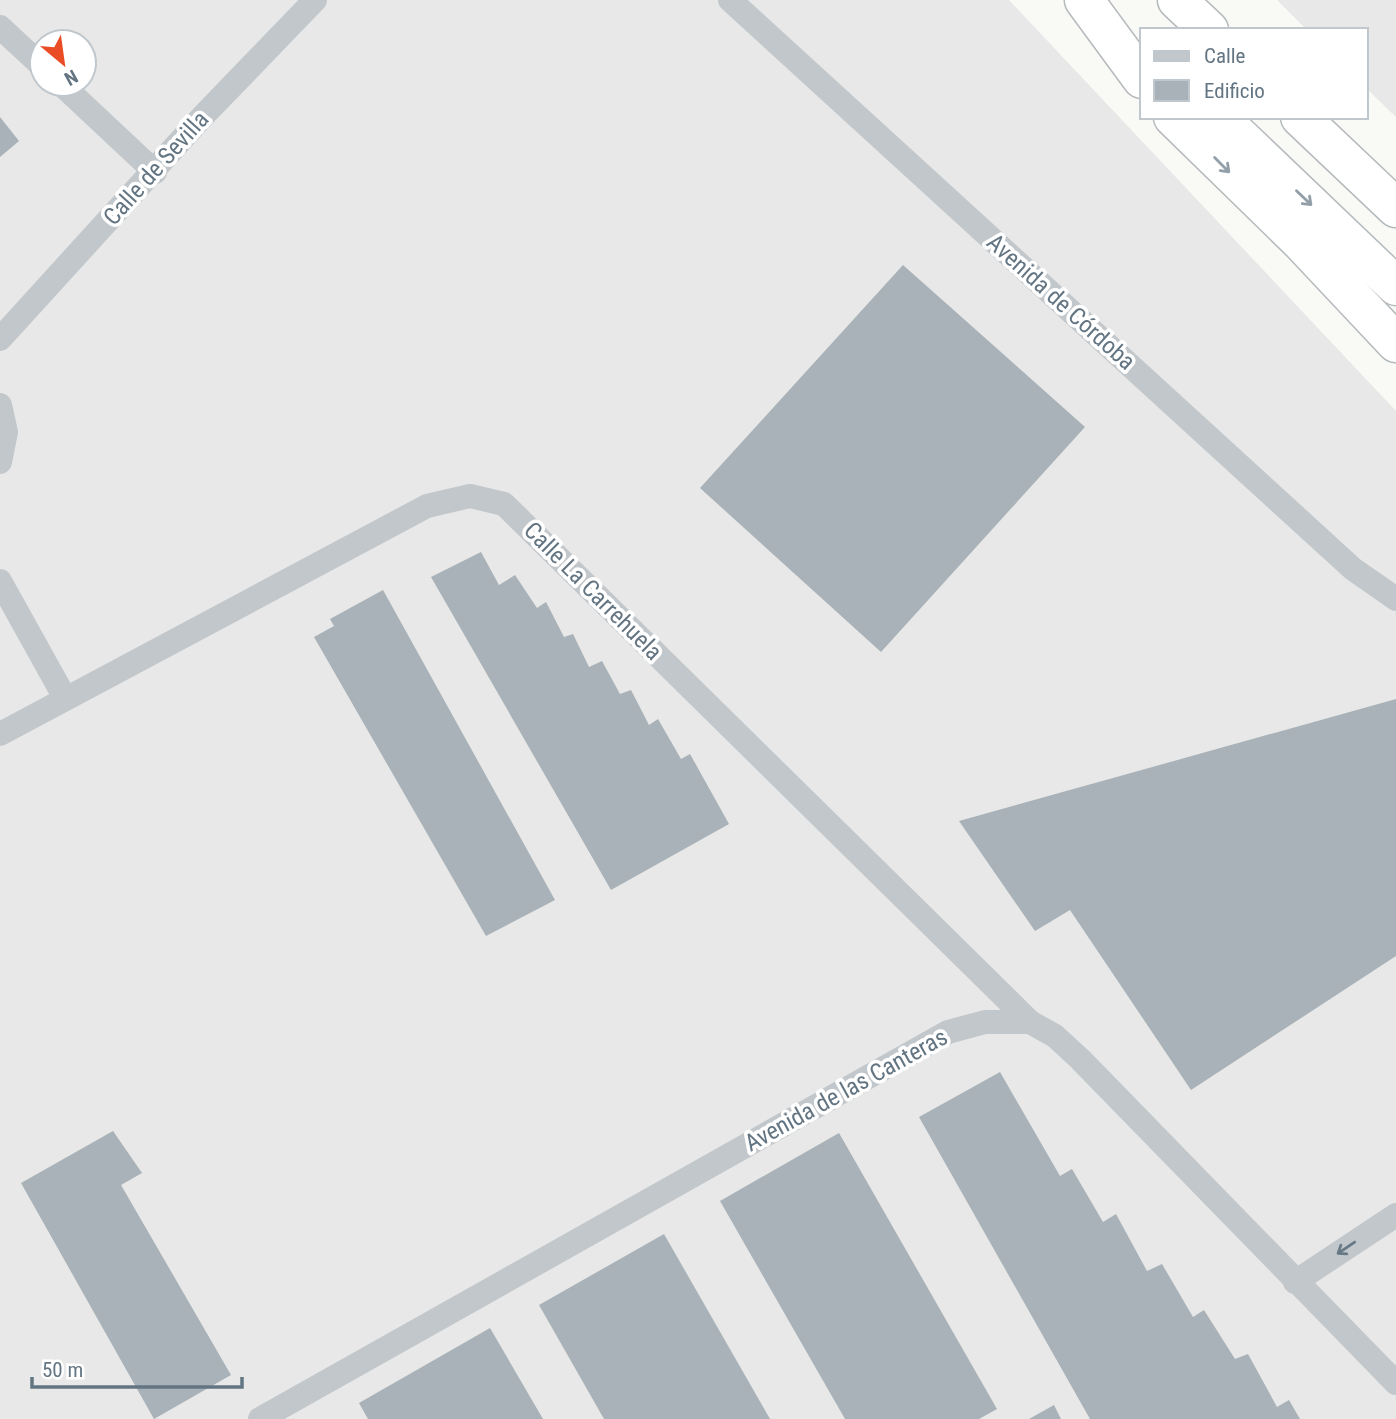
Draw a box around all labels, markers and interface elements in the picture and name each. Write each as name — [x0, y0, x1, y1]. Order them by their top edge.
north arrow — [28, 28, 98, 98]
legend — [1140, 28, 1368, 119]
text: Calle — [1204, 44, 1246, 68]
text: N — [60, 65, 82, 90]
text: Edificio — [1204, 79, 1265, 103]
street label: Calle de Sevilla — [98, 105, 214, 231]
one-way arrow — [1213, 157, 1230, 174]
one-way arrow — [1295, 190, 1312, 207]
street label: Avenida de Córdoba — [981, 228, 1141, 376]
street label: Calle La Carrehuela — [518, 516, 668, 666]
street label: Avenida de las Canteras — [740, 1023, 952, 1157]
one-way arrow — [1336, 1241, 1356, 1255]
scale bar — [32, 1346, 242, 1390]
text: 50 m — [42, 1358, 83, 1382]

